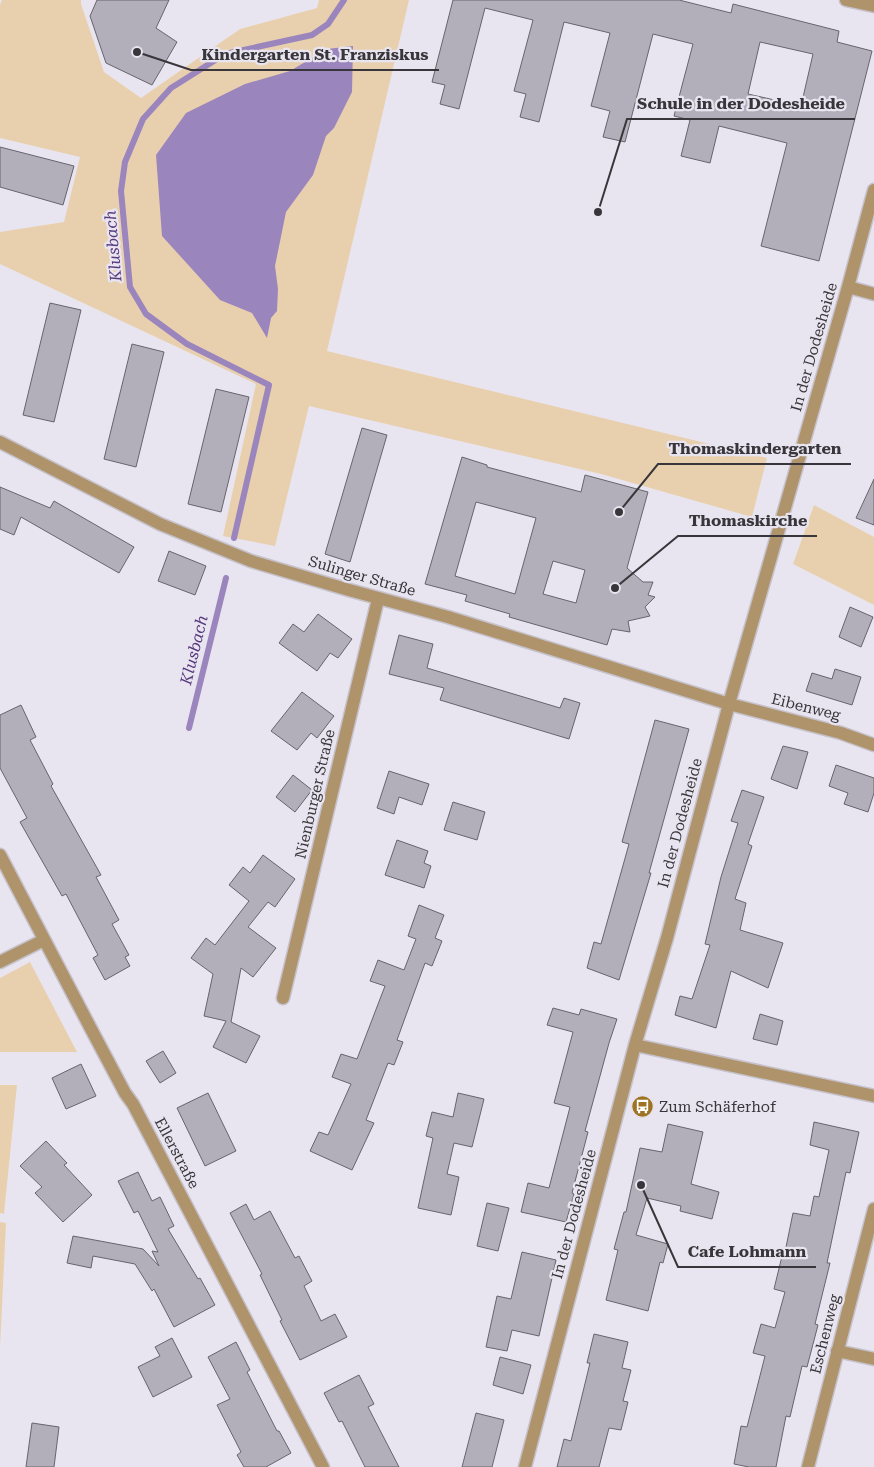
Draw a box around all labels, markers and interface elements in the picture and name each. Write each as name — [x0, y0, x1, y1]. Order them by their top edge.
callout: Kindergarten St. Franziskus — [191, 39, 439, 70]
text: Kindergarten St. Franziskus — [201, 45, 429, 64]
callout: Schule in der Dodesheide — [627, 88, 855, 119]
text: Schule in der Dodesheide — [637, 94, 845, 113]
water label: Klusbach — [100, 210, 126, 283]
street label: In der Dodesheide — [787, 280, 841, 414]
callout: Thomaskindergarten — [658, 433, 851, 464]
text: Thomaskindergarten — [668, 439, 842, 458]
callout: Thomaskirche — [678, 505, 817, 536]
text: Thomaskirche — [689, 511, 807, 530]
street label: Sulinger Straße — [306, 552, 418, 600]
water label: Klusbach — [176, 613, 212, 688]
street label: Eibenweg — [770, 690, 843, 724]
street label: Nienburger Straße — [291, 727, 339, 861]
street label: In der Dodesheide — [654, 756, 706, 890]
bus stop icon: Zum Schäferhof — [631, 1095, 655, 1119]
place label: Zum Schäferhof — [659, 1098, 777, 1116]
street label: Ellerstraße — [151, 1114, 203, 1192]
street label: In der Dodesheide — [548, 1147, 600, 1281]
callout: Cafe Lohmann — [678, 1236, 816, 1267]
text: Cafe Lohmann — [688, 1242, 806, 1261]
street label: Eschenweg — [806, 1292, 844, 1376]

